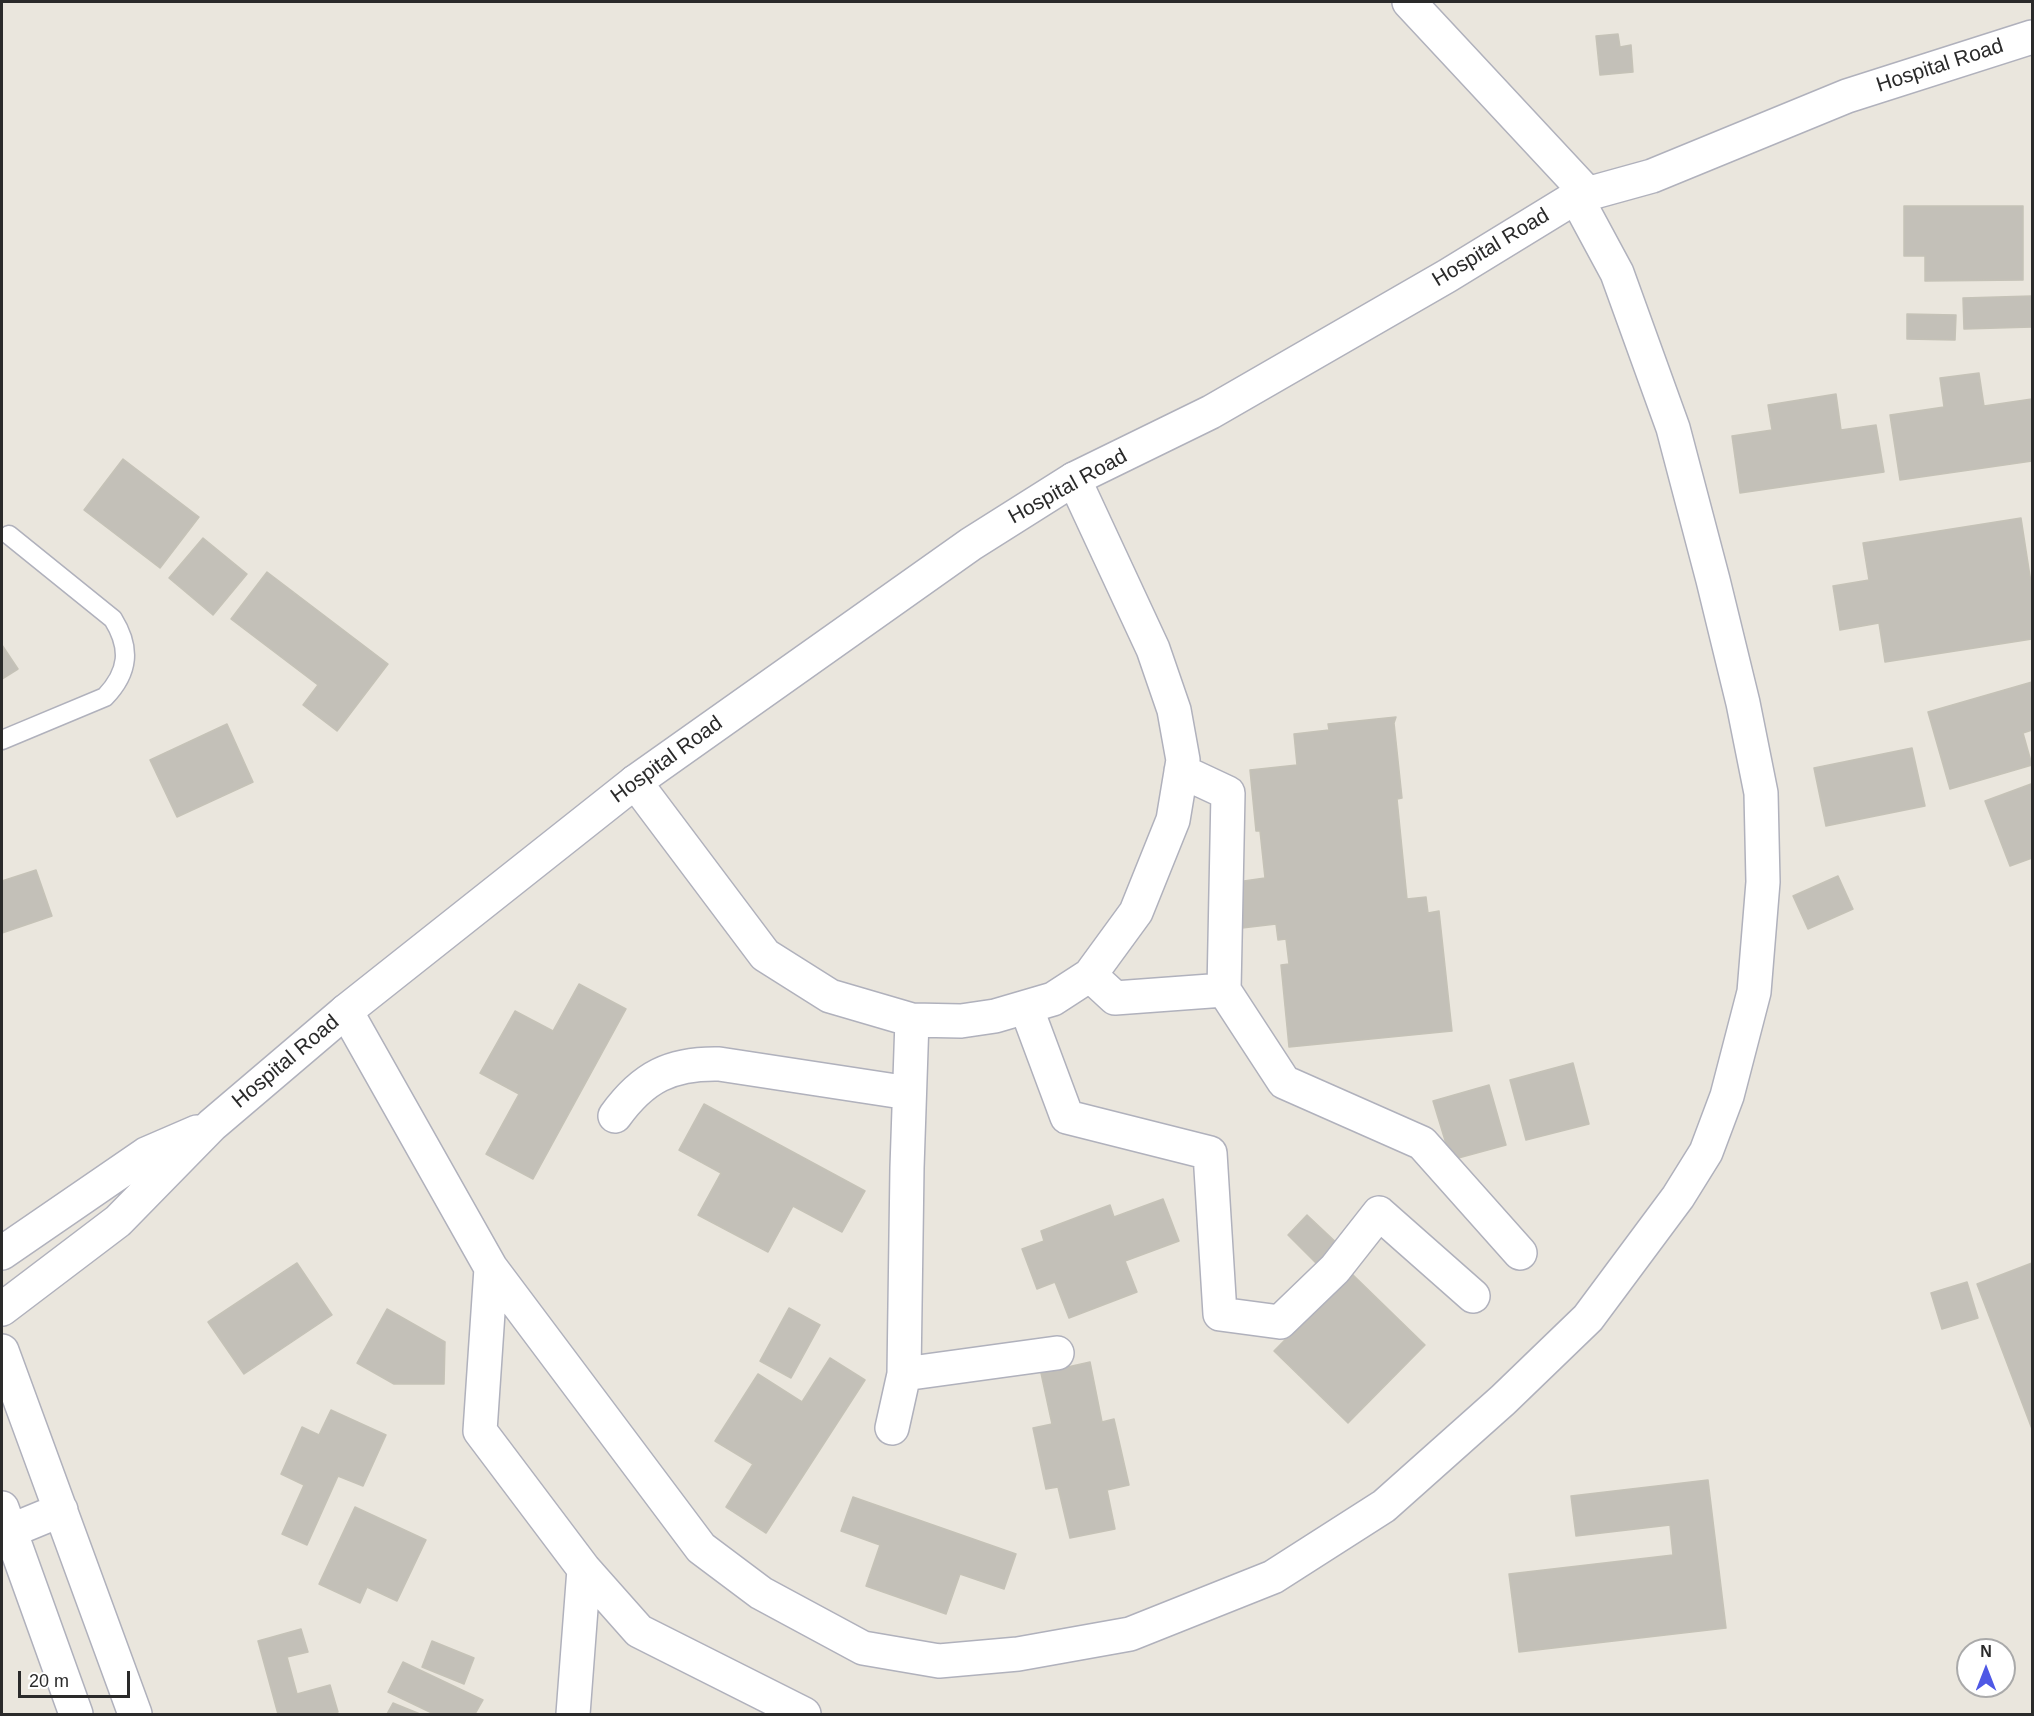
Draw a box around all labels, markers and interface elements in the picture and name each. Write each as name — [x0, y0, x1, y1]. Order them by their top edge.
street label: Hospital Road — [1873, 34, 2007, 98]
street label: Hospital Road — [1428, 203, 1554, 293]
street label: Hospital Road — [1004, 444, 1132, 530]
street label: Hospital Road — [606, 711, 728, 809]
street label: Hospital Road — [227, 1010, 345, 1114]
north arrow — [1956, 1638, 2016, 1698]
text: N — [1980, 1643, 1992, 1660]
scale bar — [21, 1659, 134, 1697]
text: 20 m — [29, 1671, 69, 1691]

